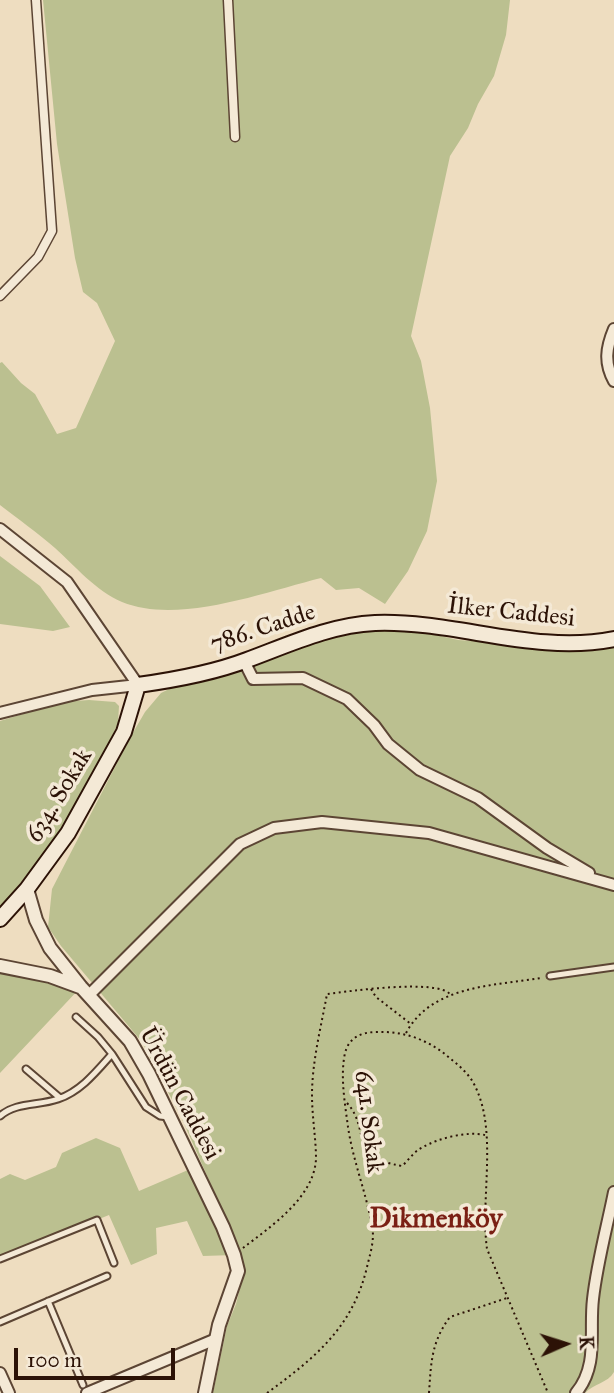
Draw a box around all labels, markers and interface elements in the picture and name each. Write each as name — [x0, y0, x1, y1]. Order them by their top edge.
street label: İlker Caddesi — [446, 592, 576, 634]
street label: 786. Cadde — [207, 599, 319, 659]
street label: 634. Sokak — [21, 744, 99, 848]
street label: Ürdün Caddesi — [132, 1023, 226, 1165]
street label: 641. Sokak — [347, 1069, 389, 1175]
district label: Dikmenköy — [370, 1203, 502, 1237]
north arrow — [530, 1309, 600, 1379]
scale bar — [18, 1334, 178, 1378]
text: K — [575, 1336, 598, 1350]
text: 100 m — [27, 1347, 82, 1373]

